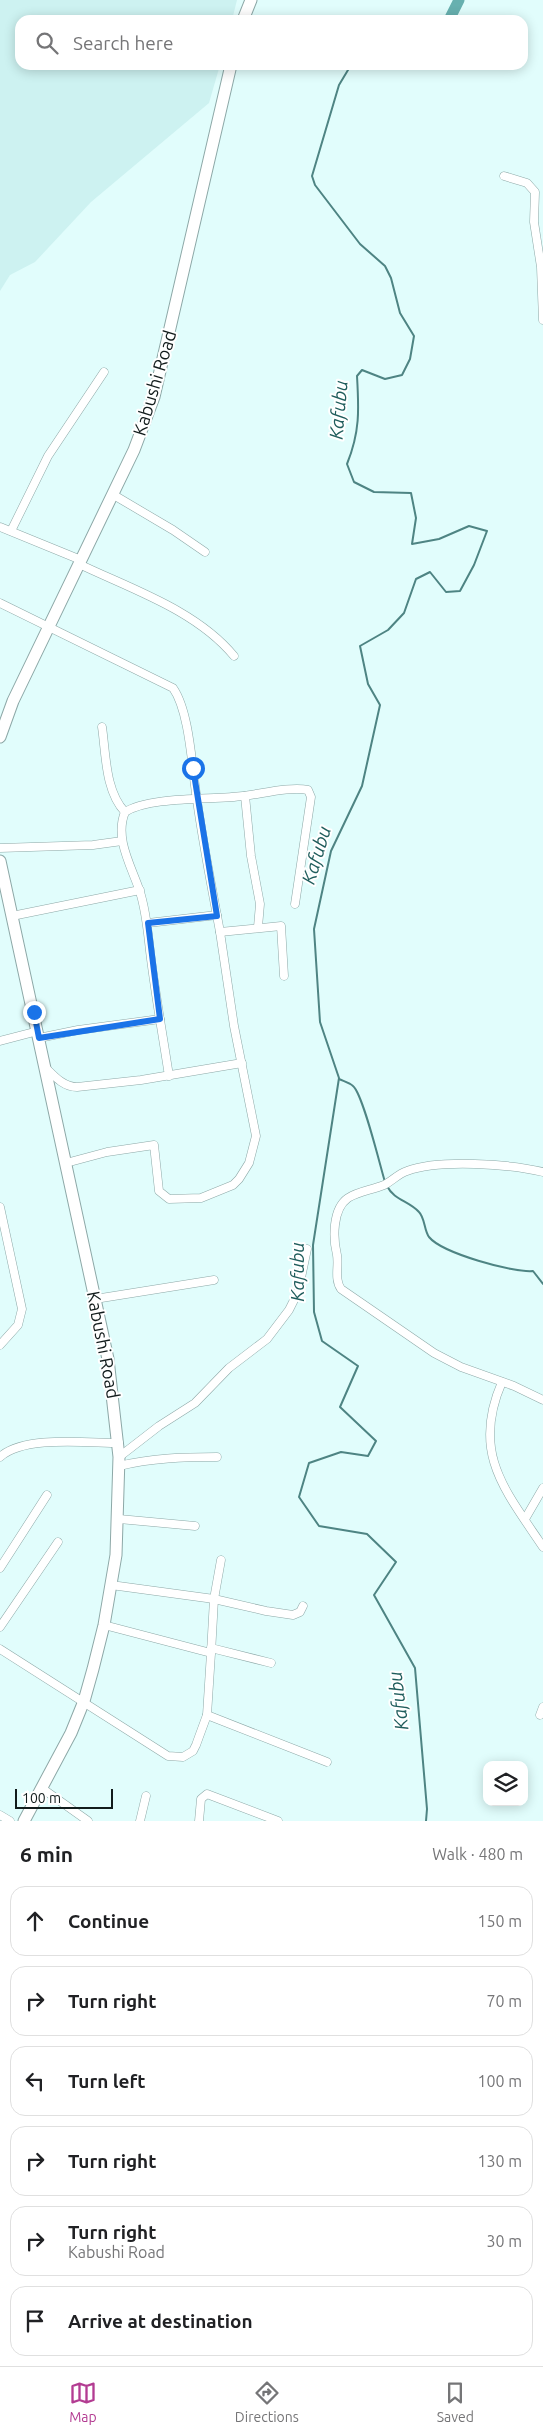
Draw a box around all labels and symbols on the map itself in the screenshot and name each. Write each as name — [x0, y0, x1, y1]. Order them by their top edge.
street label: Kabushi Road — [129, 328, 180, 438]
water label: Kafubu — [324, 380, 352, 440]
route start — [182, 757, 205, 780]
water label: Kafubu — [297, 823, 335, 887]
route end — [23, 1001, 46, 1024]
water label: Kafubu — [286, 1242, 308, 1302]
street label: Kabushi Road — [84, 1289, 124, 1400]
water label: Kafubu — [383, 1670, 413, 1732]
scale bar — [15, 1786, 112, 1809]

